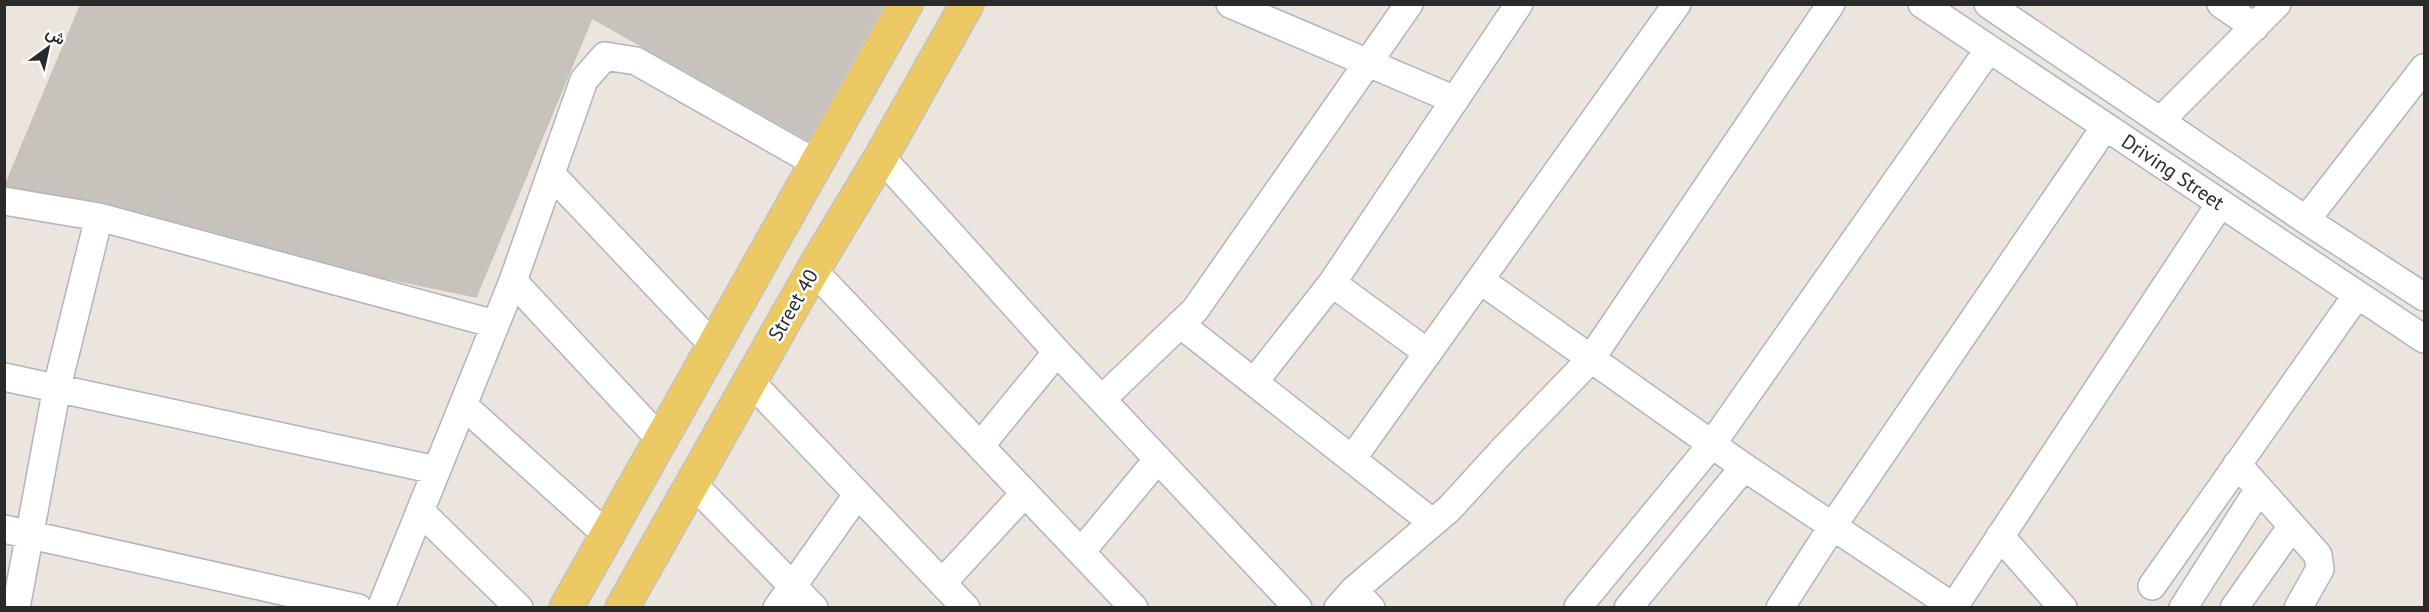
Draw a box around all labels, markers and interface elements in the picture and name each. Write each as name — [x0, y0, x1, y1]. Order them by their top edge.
north arrow — [18, 18, 78, 78]
text: ش — [43, 22, 70, 49]
street label: Driving Street — [2117, 128, 2230, 216]
street label: Street 40 — [762, 265, 824, 345]

